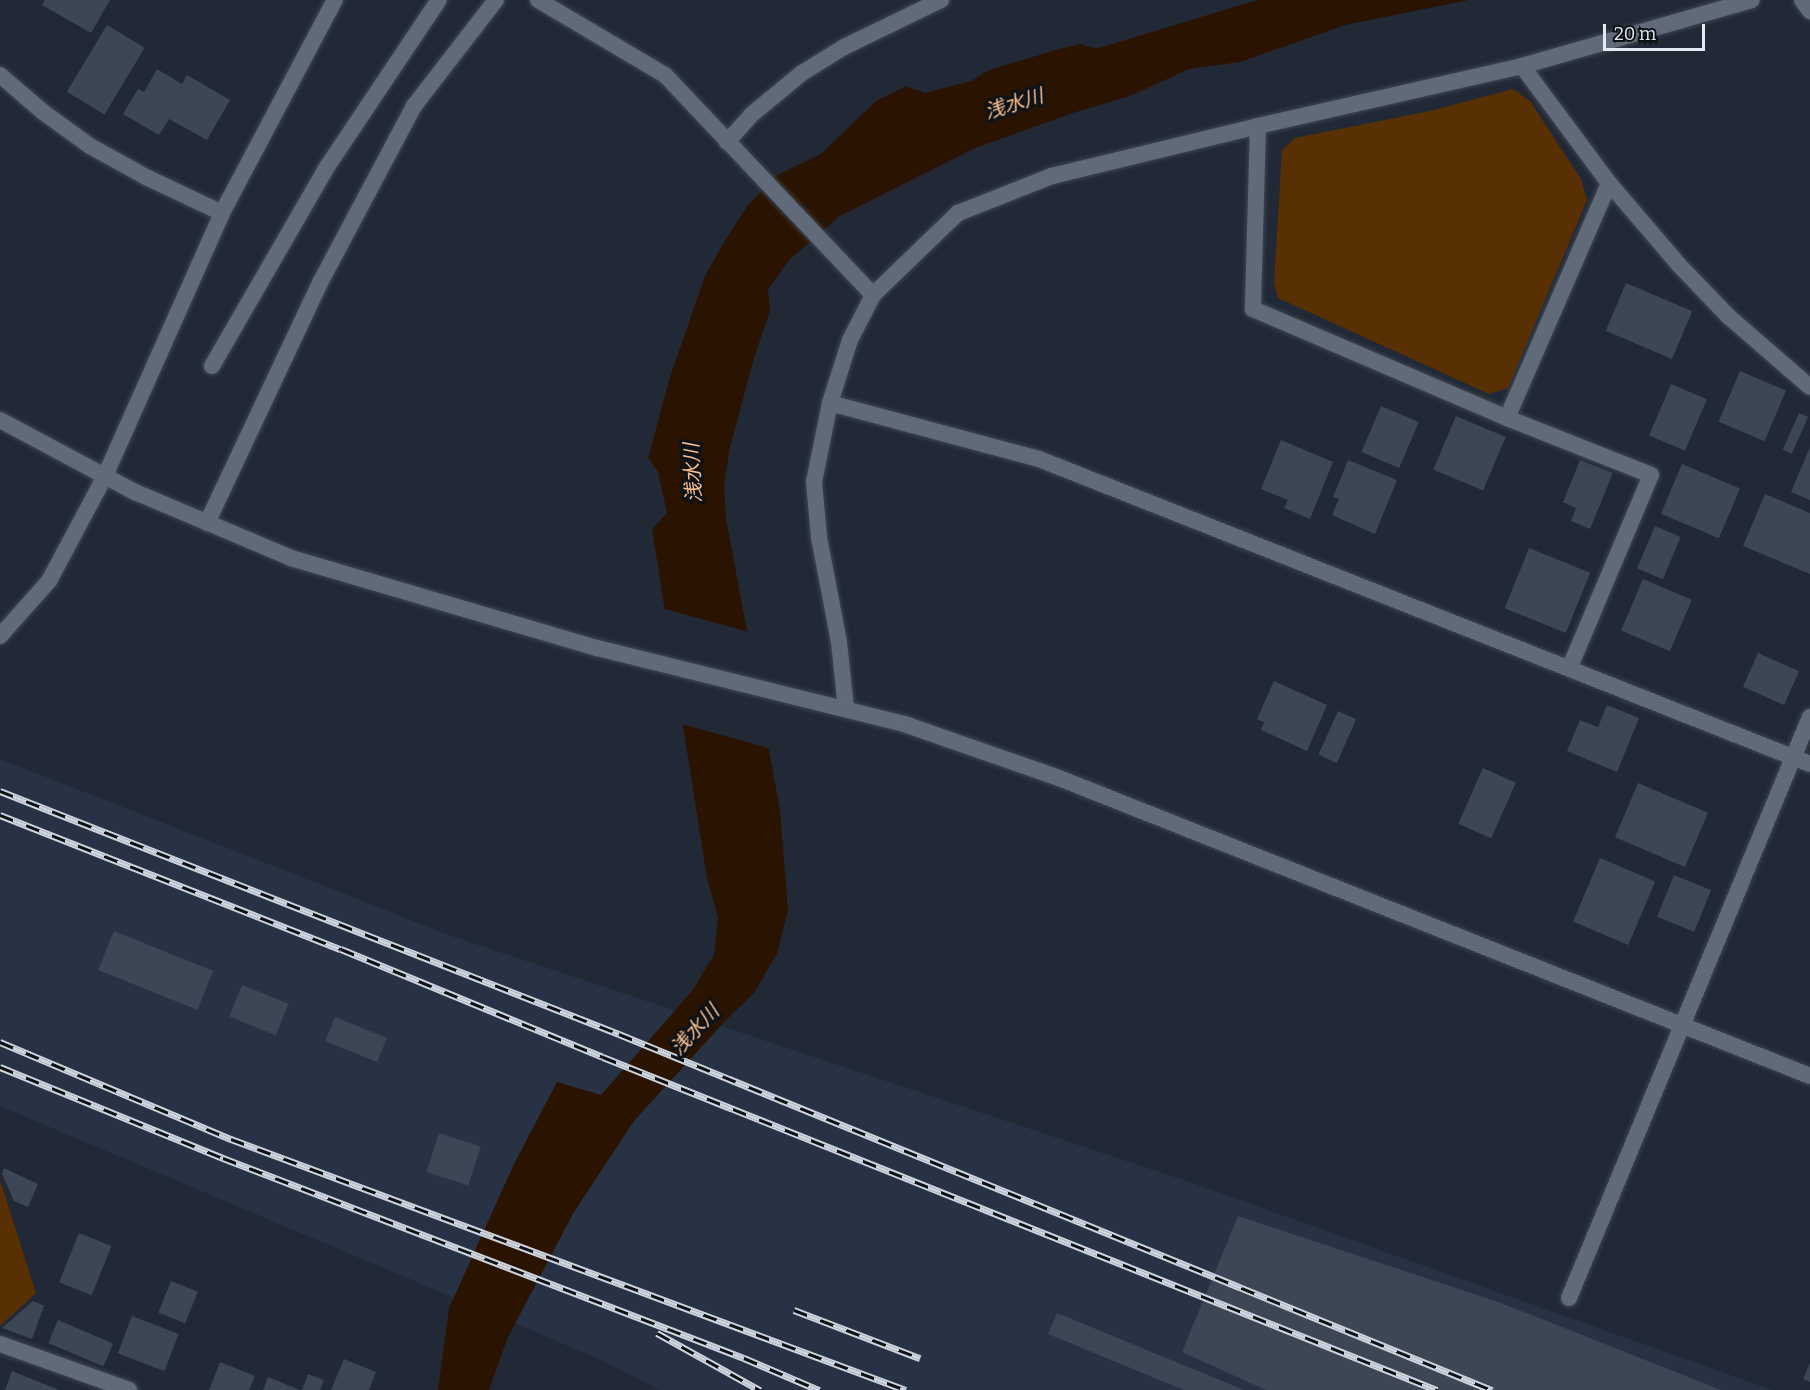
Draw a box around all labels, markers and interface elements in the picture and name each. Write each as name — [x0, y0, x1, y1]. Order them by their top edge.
scale bar — [1606, 12, 1708, 50]
text: 20 m — [1614, 23, 1656, 45]
water label: 浅水川 — [982, 84, 1046, 124]
water label: 浅水川 — [679, 442, 707, 504]
water label: 浅水川 — [666, 1000, 724, 1060]

